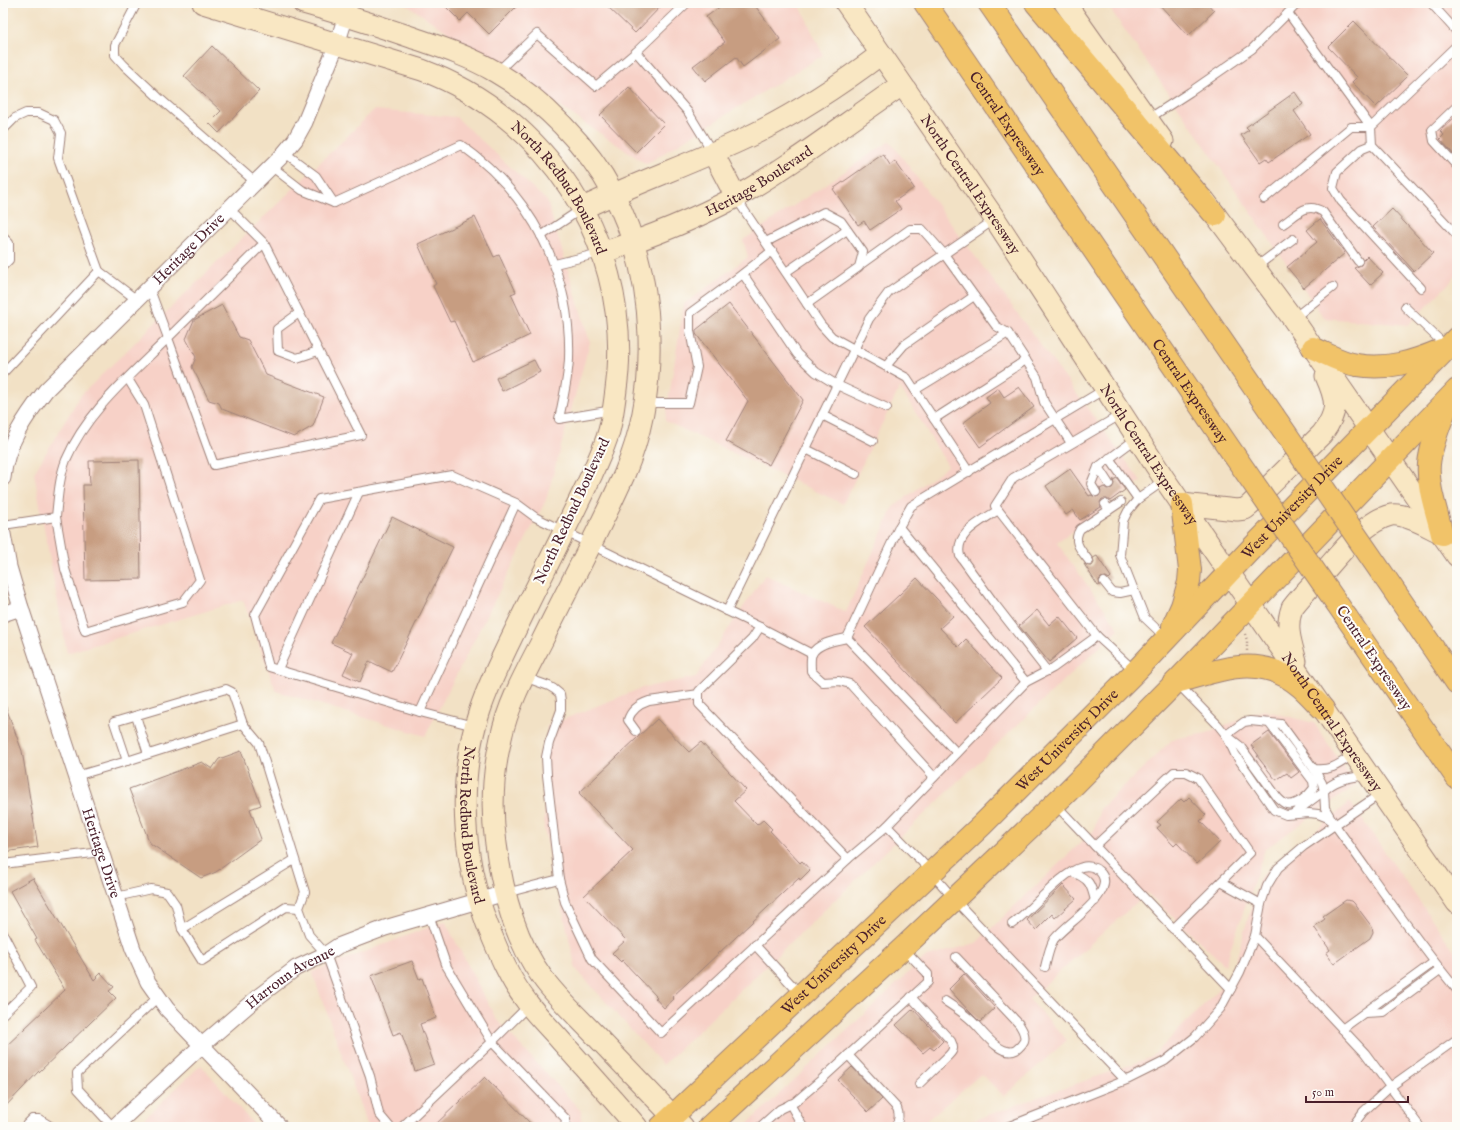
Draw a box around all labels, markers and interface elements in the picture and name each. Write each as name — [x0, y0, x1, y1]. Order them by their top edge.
street label: Central Expressway — [965, 68, 1050, 180]
street label: North Central Expressway — [916, 111, 1025, 258]
street label: North Redbud Boulevard — [507, 117, 611, 258]
street label: Heritage Boulevard — [702, 141, 817, 221]
street label: Heritage Drive — [148, 209, 229, 289]
street label: Central Expressway — [1148, 335, 1233, 447]
street label: North Central Expressway — [1096, 381, 1203, 529]
street label: North Redbud Boulevard — [530, 434, 615, 587]
street label: West University Drive — [1237, 451, 1347, 563]
street label: Central Expressway — [1332, 602, 1416, 715]
street label: North Central Expressway — [1277, 649, 1387, 796]
street label: West University Drive — [1012, 685, 1122, 795]
street label: North Redbud Boulevard — [456, 744, 489, 907]
street label: Heritage Drive — [78, 805, 125, 901]
street label: West University Drive — [777, 911, 890, 1019]
street label: Harroun Avenue — [241, 941, 339, 1013]
scale bar — [1306, 1078, 1408, 1104]
text: 50 m — [1312, 1085, 1334, 1100]

